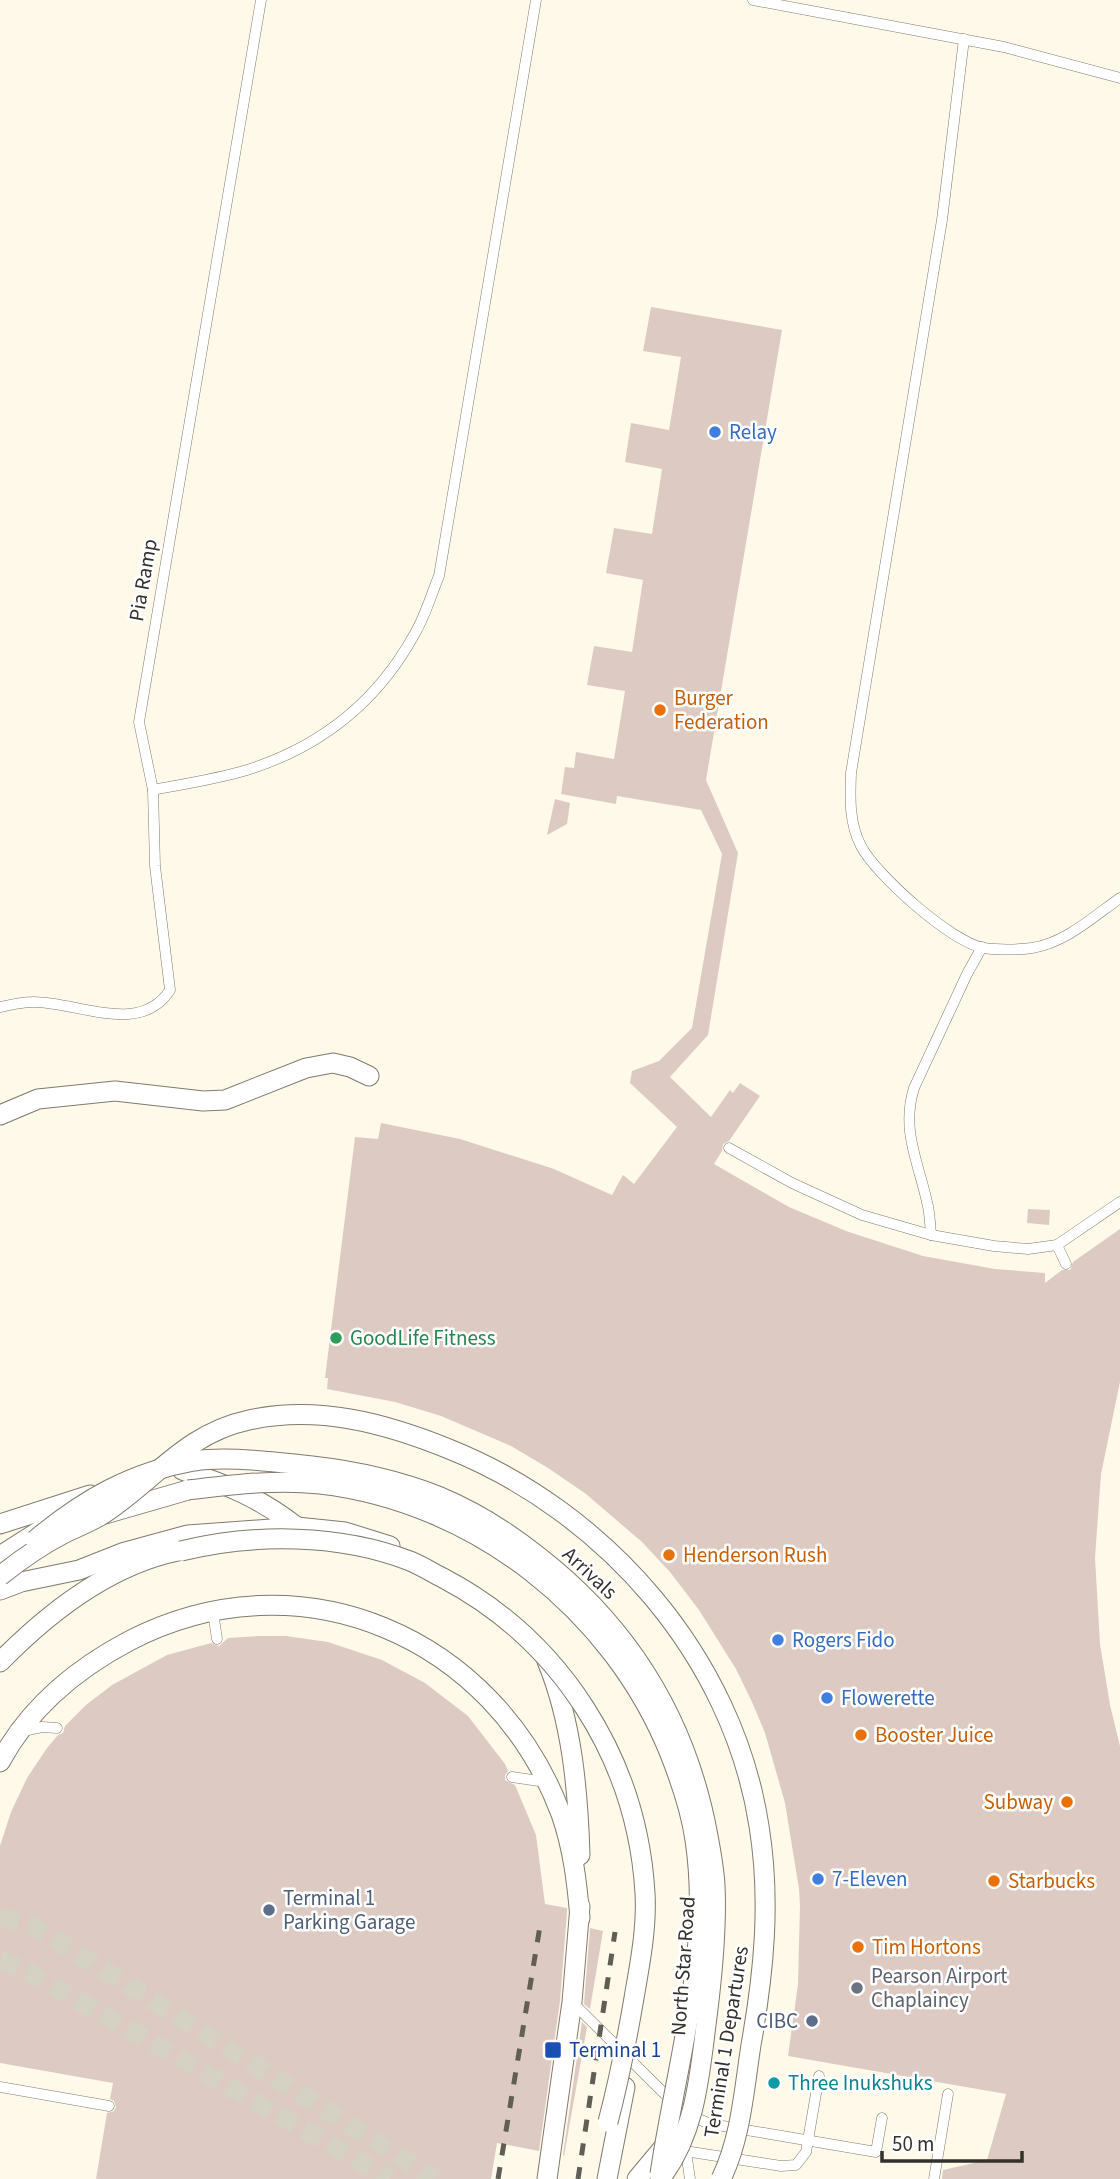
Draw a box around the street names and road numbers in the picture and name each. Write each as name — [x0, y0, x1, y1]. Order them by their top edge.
street label: Pia Ramp — [121, 536, 165, 624]
street label: Arrivals — [556, 1540, 624, 1606]
street label: North Star Road — [663, 1895, 703, 2037]
street label: Terminal 1 Departures — [696, 1944, 756, 2140]

